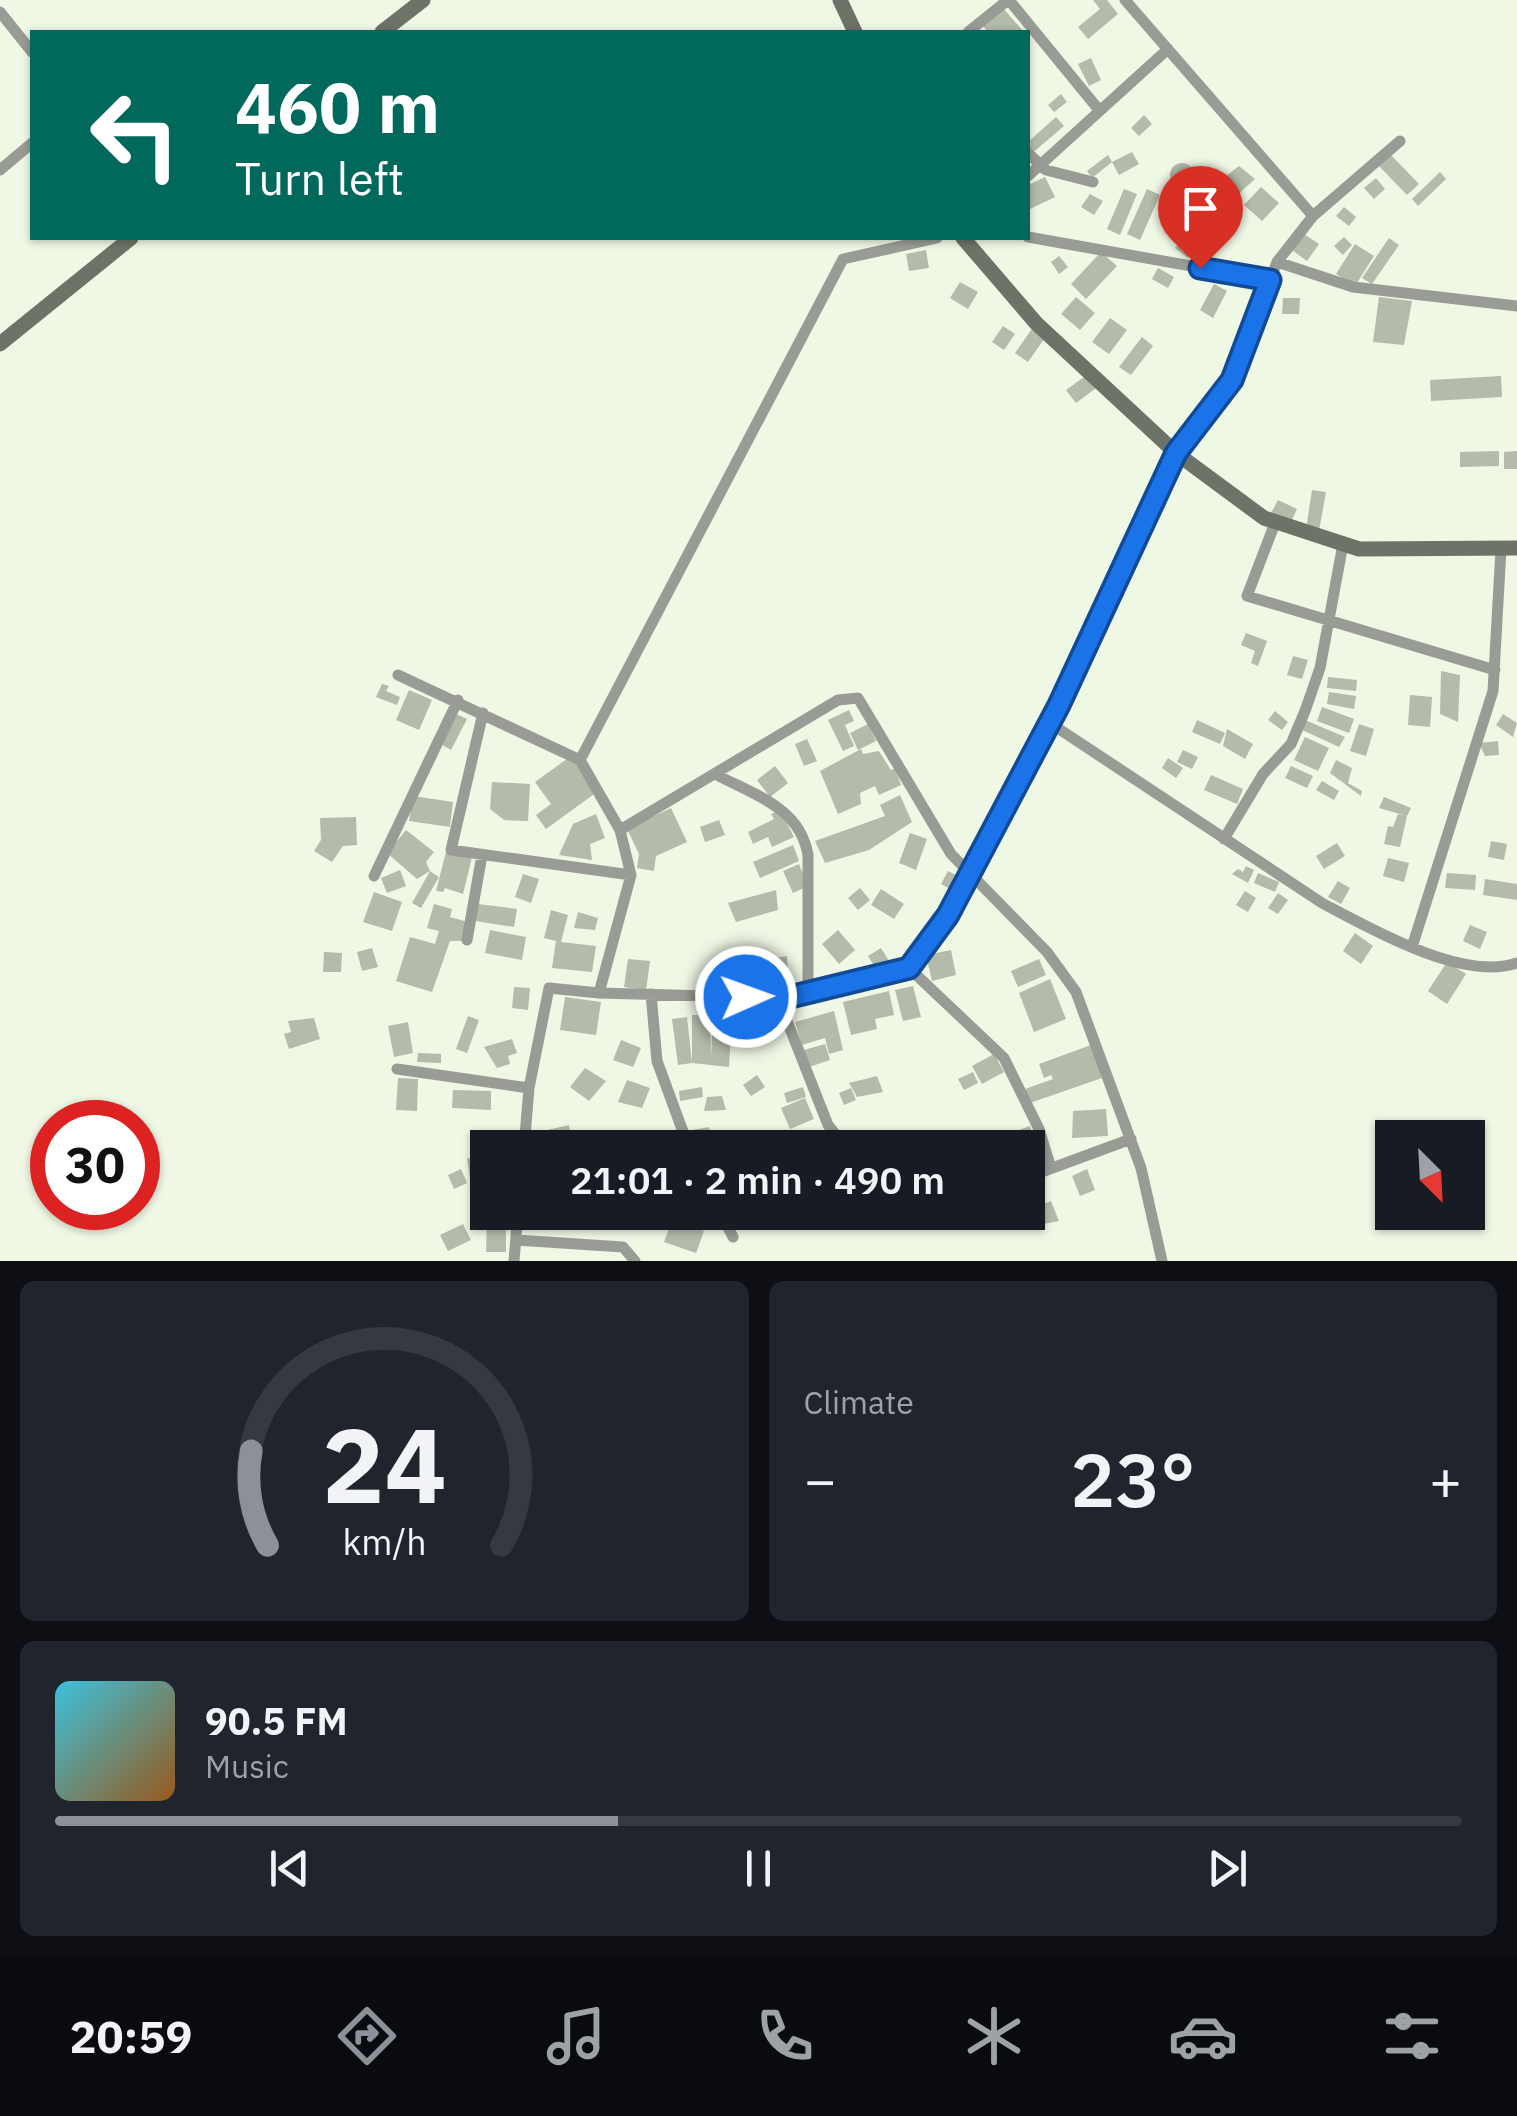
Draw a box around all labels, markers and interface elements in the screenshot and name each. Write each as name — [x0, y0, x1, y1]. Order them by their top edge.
text: 460 m — [235, 61, 440, 152]
icon: left — [70, 70, 200, 200]
text: Turn left — [235, 149, 404, 207]
pin — [1158, 166, 1243, 269]
icon: arrive — [1173, 181, 1228, 236]
position arrow — [694, 945, 798, 1049]
speed limit sign: 30 — [30, 1100, 160, 1230]
north arrow — [1375, 1120, 1485, 1230]
map controls — [1375, 1120, 1485, 1230]
text: 21:01 · 2 min · 490 m — [570, 1155, 945, 1204]
text: Climate — [804, 1381, 914, 1423]
text: 24 — [322, 1396, 447, 1532]
text: 23° — [1070, 1430, 1195, 1528]
text: − — [804, 1444, 837, 1515]
text: + — [1429, 1444, 1462, 1515]
text: km/h — [342, 1518, 426, 1565]
text: 90.5 FM — [205, 1696, 348, 1745]
text: Music — [205, 1745, 289, 1787]
icon: previous — [262, 1841, 317, 1896]
icon: pause — [731, 1841, 786, 1896]
icon: next — [1200, 1841, 1255, 1896]
icon: directions — [332, 2001, 402, 2071]
icon: music — [541, 2001, 611, 2071]
icon: phone — [750, 2001, 820, 2071]
icon: climate — [959, 2001, 1029, 2071]
icon: car — [1168, 2001, 1238, 2071]
icon: filters — [1377, 2001, 1447, 2071]
text: 20:59 — [70, 2007, 192, 2065]

